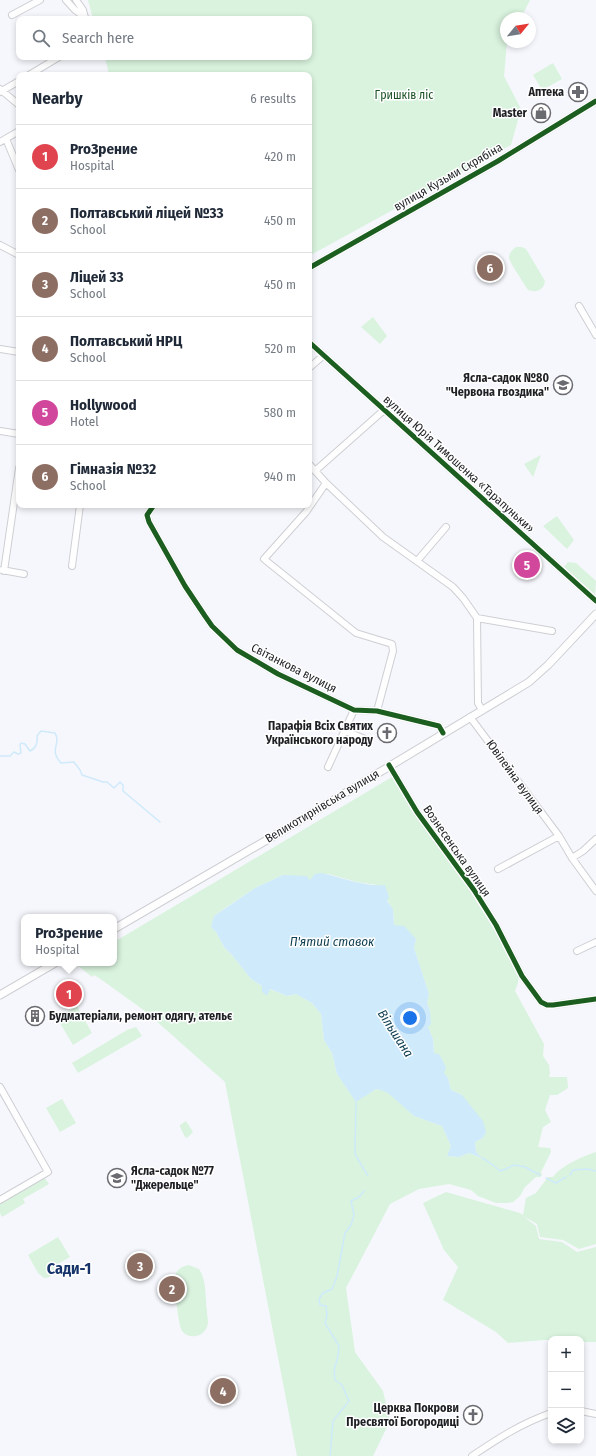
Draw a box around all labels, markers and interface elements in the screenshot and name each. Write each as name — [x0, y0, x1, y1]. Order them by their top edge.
north arrow — [500, 12, 536, 48]
search box — [16, 16, 312, 60]
icon: search — [30, 27, 52, 49]
text: Search here — [62, 29, 134, 47]
pharmacy icon: Аптека — [567, 81, 589, 103]
place label: Аптека — [527, 85, 564, 99]
text: Nearby — [32, 88, 83, 109]
park label: Гришків ліс — [375, 88, 433, 102]
text: 6 results — [250, 91, 296, 106]
shop icon: Master — [530, 102, 552, 124]
place label: Master — [493, 106, 528, 120]
text: ProЗрение — [70, 140, 138, 158]
street label: вулиця Кузьми Скрябіна — [391, 140, 505, 214]
text: 1 — [42, 149, 48, 164]
text: 420 m — [264, 149, 296, 164]
text: Hospital — [70, 158, 114, 173]
text: Полтавський ліцей №33 — [70, 204, 224, 222]
text: 2 — [42, 213, 48, 228]
text: 450 m — [264, 213, 296, 228]
text: School — [70, 222, 106, 237]
pin: 6 — [477, 253, 503, 283]
text: Ліцей 33 — [70, 268, 124, 286]
text: 3 — [42, 277, 48, 292]
text: 450 m — [264, 277, 296, 292]
text: School — [70, 286, 106, 301]
text: Полтавський НРЦ — [70, 332, 182, 350]
text: 4 — [42, 341, 48, 356]
text: 520 m — [265, 341, 296, 356]
text: School — [70, 350, 106, 365]
place label: Ясла-садок №80 "Червона гвоздика" — [446, 371, 549, 399]
school or university icon: Ясла-садок №80 "Червона гвоздика" — [552, 374, 574, 396]
street label: вулиця Юрія Тимошенка «Тарапуньки» — [381, 392, 537, 536]
text: Hollywood — [70, 396, 137, 414]
text: 5 — [42, 405, 48, 420]
text: 580 m — [264, 405, 296, 420]
text: Hotel — [70, 414, 99, 429]
text: Гімназія №32 — [70, 460, 156, 478]
text: 6 — [42, 469, 48, 484]
text: 940 m — [264, 469, 296, 484]
text: School — [70, 478, 106, 493]
pin: 5 — [514, 550, 540, 580]
street label: Світанкова вулиця — [249, 640, 339, 696]
place label: Парафія Всіх Святих Українського народу — [265, 719, 373, 747]
church icon: Парафія Всіх Святих Українського народу — [376, 722, 398, 744]
street label: Ювілейна вулиця — [483, 737, 547, 817]
street label: Великотирнівська вулиця — [262, 766, 382, 846]
street label: Вознесенська вулиця — [420, 803, 494, 899]
popup — [21, 914, 117, 966]
text: ProЗрение — [35, 924, 103, 942]
water label: П'ятий ставок — [290, 934, 375, 949]
text: Hospital — [35, 942, 79, 957]
pin: 1 — [56, 979, 82, 1009]
building icon: Будматеріали, ремонт одягу, ательє — [24, 1005, 46, 1027]
water label: Вільшана — [375, 1007, 417, 1060]
your location — [400, 1008, 420, 1028]
place label: Будматеріали, ремонт одягу, ательє — [49, 1009, 233, 1023]
place label: Ясла-садок №77 "Джерельце" — [131, 1164, 214, 1192]
school or university icon: Ясла-садок №77 "Джерельце" — [106, 1167, 128, 1189]
pin: 3 — [127, 1251, 153, 1281]
district label: Сади-1 — [47, 1259, 91, 1278]
pin: 2 — [159, 1274, 185, 1304]
map controls — [548, 1336, 584, 1444]
button: + — [548, 1336, 584, 1372]
button: − — [548, 1372, 584, 1408]
pin: 4 — [210, 1376, 236, 1406]
place label: Церква Покрови Пресвятої Богородиці — [346, 1401, 459, 1429]
church icon: Церква Покрови Пресвятої Богородиці — [462, 1404, 484, 1426]
button: layers — [548, 1408, 584, 1444]

